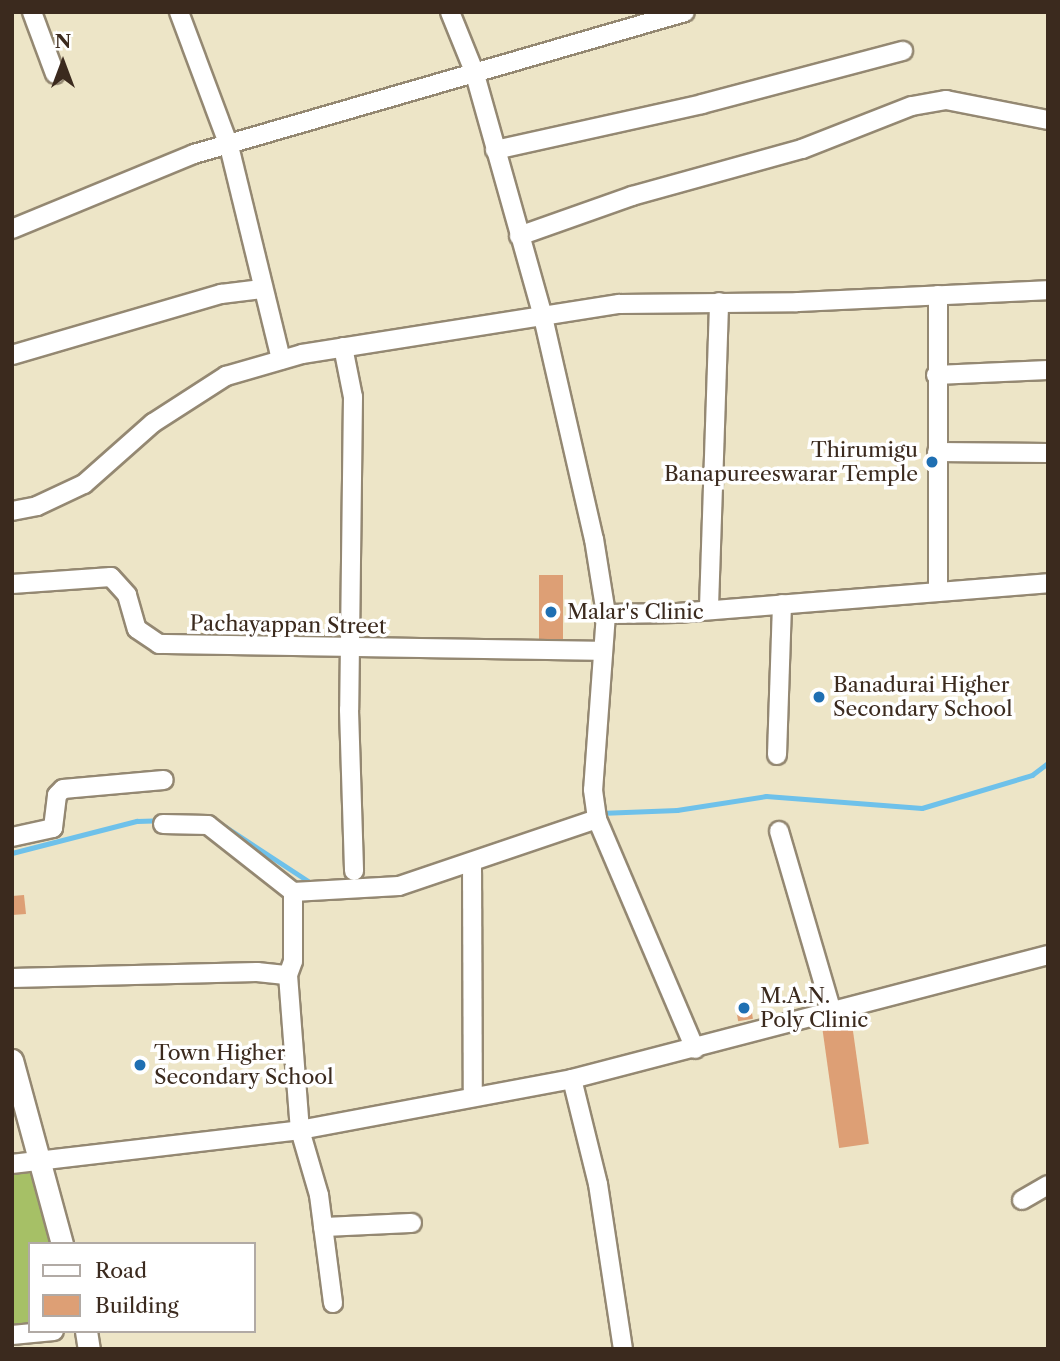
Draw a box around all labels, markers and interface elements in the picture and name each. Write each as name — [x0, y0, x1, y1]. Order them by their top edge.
north arrow — [28, 28, 98, 98]
text: N — [55, 30, 71, 53]
place label: Thirumigu Banapureeswarar Temple — [663, 437, 918, 487]
marker: Thirumigu Banapureeswarar Temple — [924, 454, 940, 470]
place label: Malar's Clinic — [567, 599, 704, 625]
marker: Malar's Clinic — [541, 602, 561, 622]
street label: Pachayappan Street — [189, 611, 387, 639]
place label: Banadurai Higher Secondary School — [833, 672, 1013, 722]
marker: Banadurai Higher Secondary School — [811, 689, 827, 705]
place label: M.A.N. Poly Clinic — [760, 983, 869, 1033]
marker: M.A.N. Poly Clinic — [734, 998, 754, 1018]
place label: Town Higher Secondary School — [154, 1040, 334, 1090]
marker: Town Higher Secondary School — [132, 1057, 148, 1073]
legend — [28, 1242, 256, 1333]
text: Road — [95, 1258, 147, 1283]
text: Building — [95, 1293, 179, 1318]

